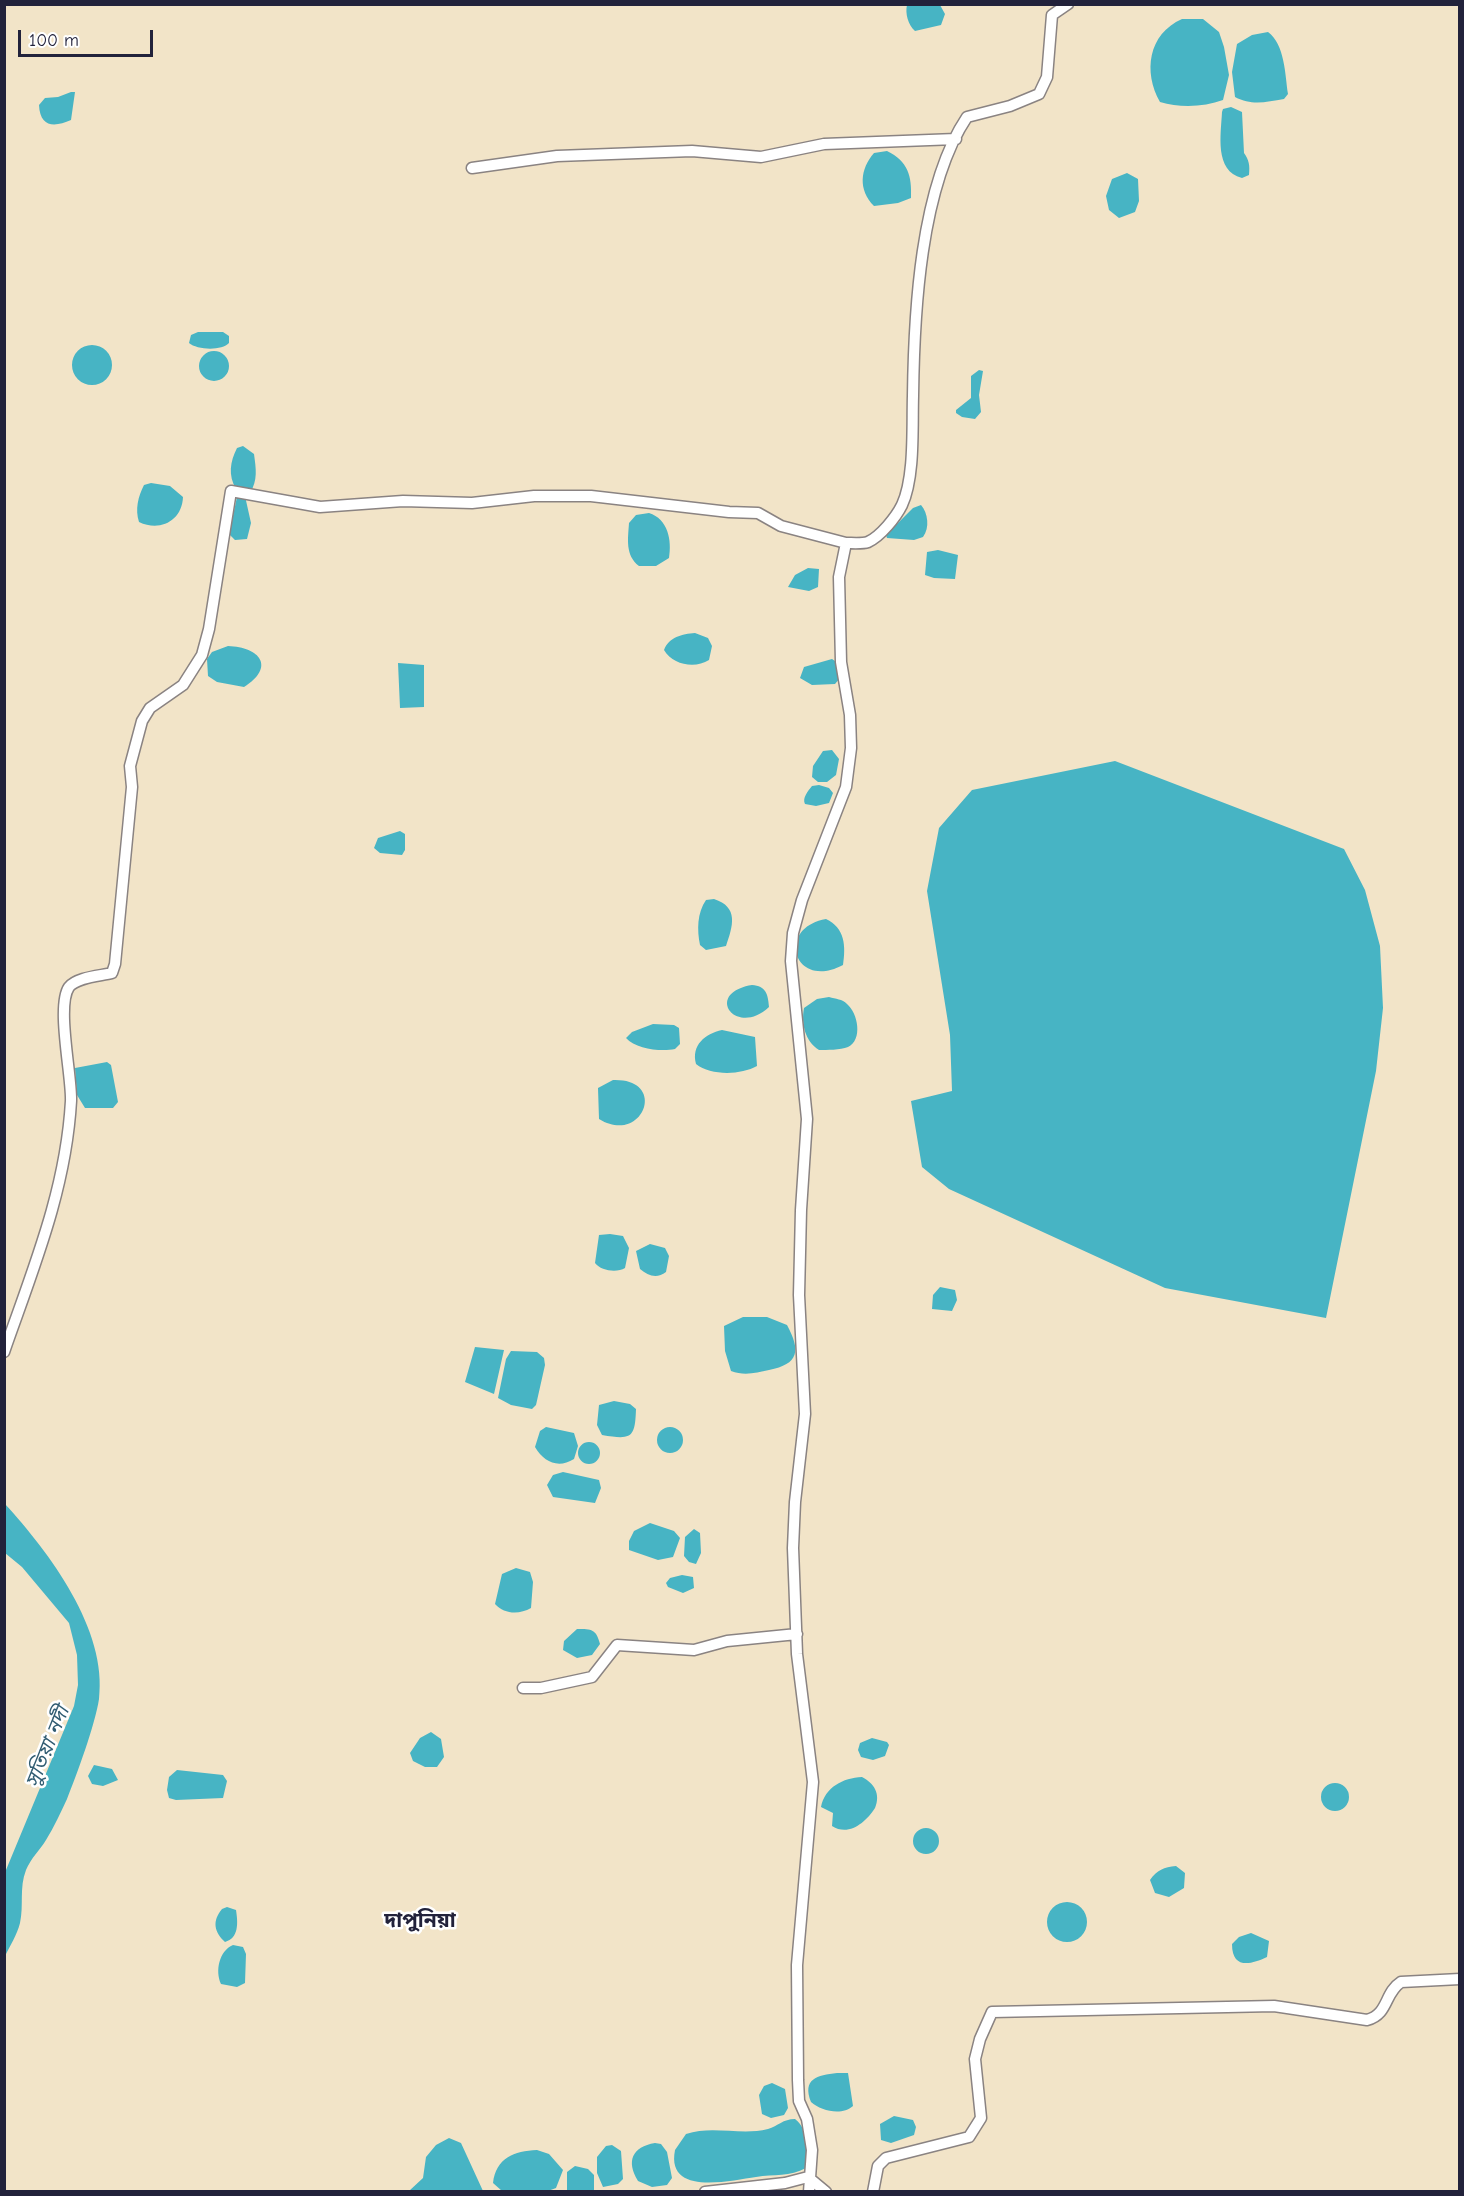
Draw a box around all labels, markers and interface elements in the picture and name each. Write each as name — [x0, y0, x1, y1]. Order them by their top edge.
scale bar — [21, 18, 156, 56]
text: 100 m — [29, 30, 79, 51]
water label: সুতিয়া নদী — [21, 1703, 75, 1791]
district label: দাপুনিয়া — [384, 1908, 456, 1934]

